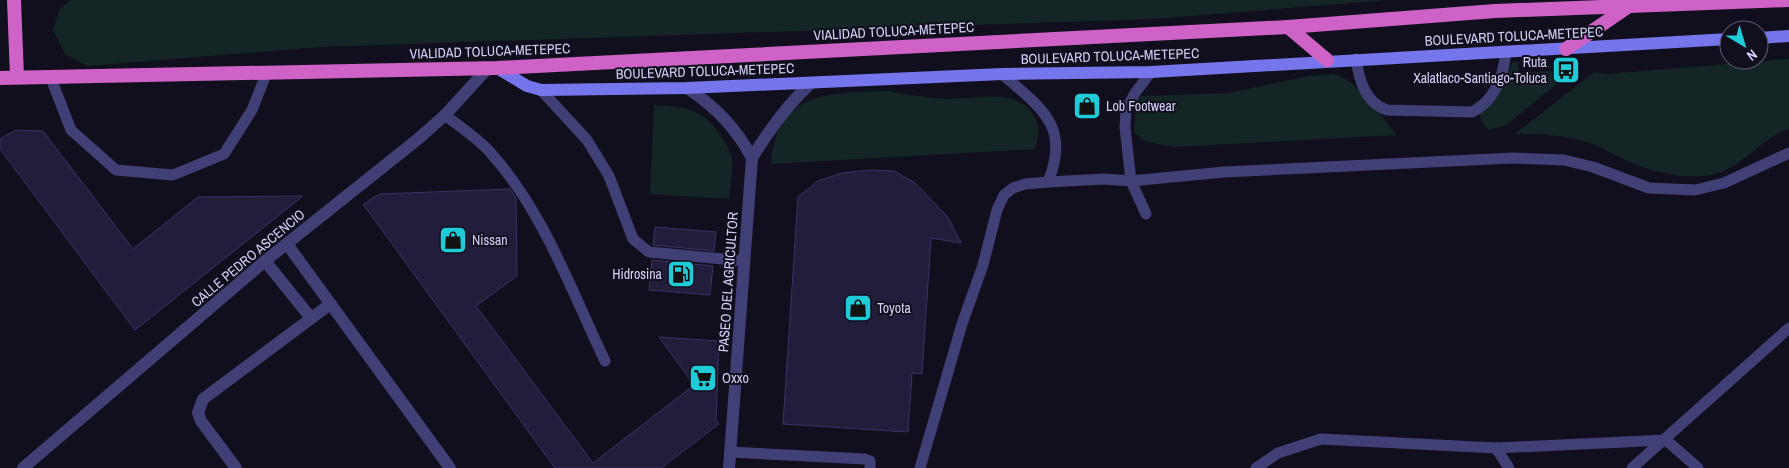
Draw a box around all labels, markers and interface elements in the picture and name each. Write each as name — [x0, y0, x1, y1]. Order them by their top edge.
street label: VIALIDAD TOLUCA-METEPEC — [813, 18, 975, 44]
north arrow — [1719, 20, 1769, 70]
street label: BOULEVARD TOLUCA-METEPEC — [1424, 22, 1604, 50]
street label: VIALIDAD TOLUCA-METEPEC — [409, 39, 571, 63]
street label: BOULEVARD TOLUCA-METEPEC — [1020, 44, 1200, 68]
text: N — [1743, 46, 1761, 65]
place label: Ruta Xalatlaco-Santiago-Toluca — [1413, 53, 1548, 87]
bus stop icon: Ruta Xalatlaco-Santiago-Toluca — [1551, 55, 1581, 85]
street label: BOULEVARD TOLUCA-METEPEC — [615, 59, 795, 83]
shop icon: Lob Footwear — [1072, 91, 1102, 121]
place label: Lob Footwear — [1106, 97, 1176, 115]
street label: CALLE PEDRO ASCENCIO — [187, 205, 309, 311]
street label: PASEO DEL AGRICULTOR — [714, 211, 742, 353]
shop icon: Nissan — [438, 225, 468, 255]
place label: Nissan — [472, 231, 508, 249]
fuel station icon: Hidrosina — [666, 259, 696, 289]
place label: Hidrosina — [612, 265, 663, 283]
shop icon: Toyota — [843, 293, 873, 323]
place label: Toyota — [877, 299, 911, 317]
supermarket icon: Oxxo — [688, 363, 718, 393]
place label: Oxxo — [722, 369, 749, 387]

